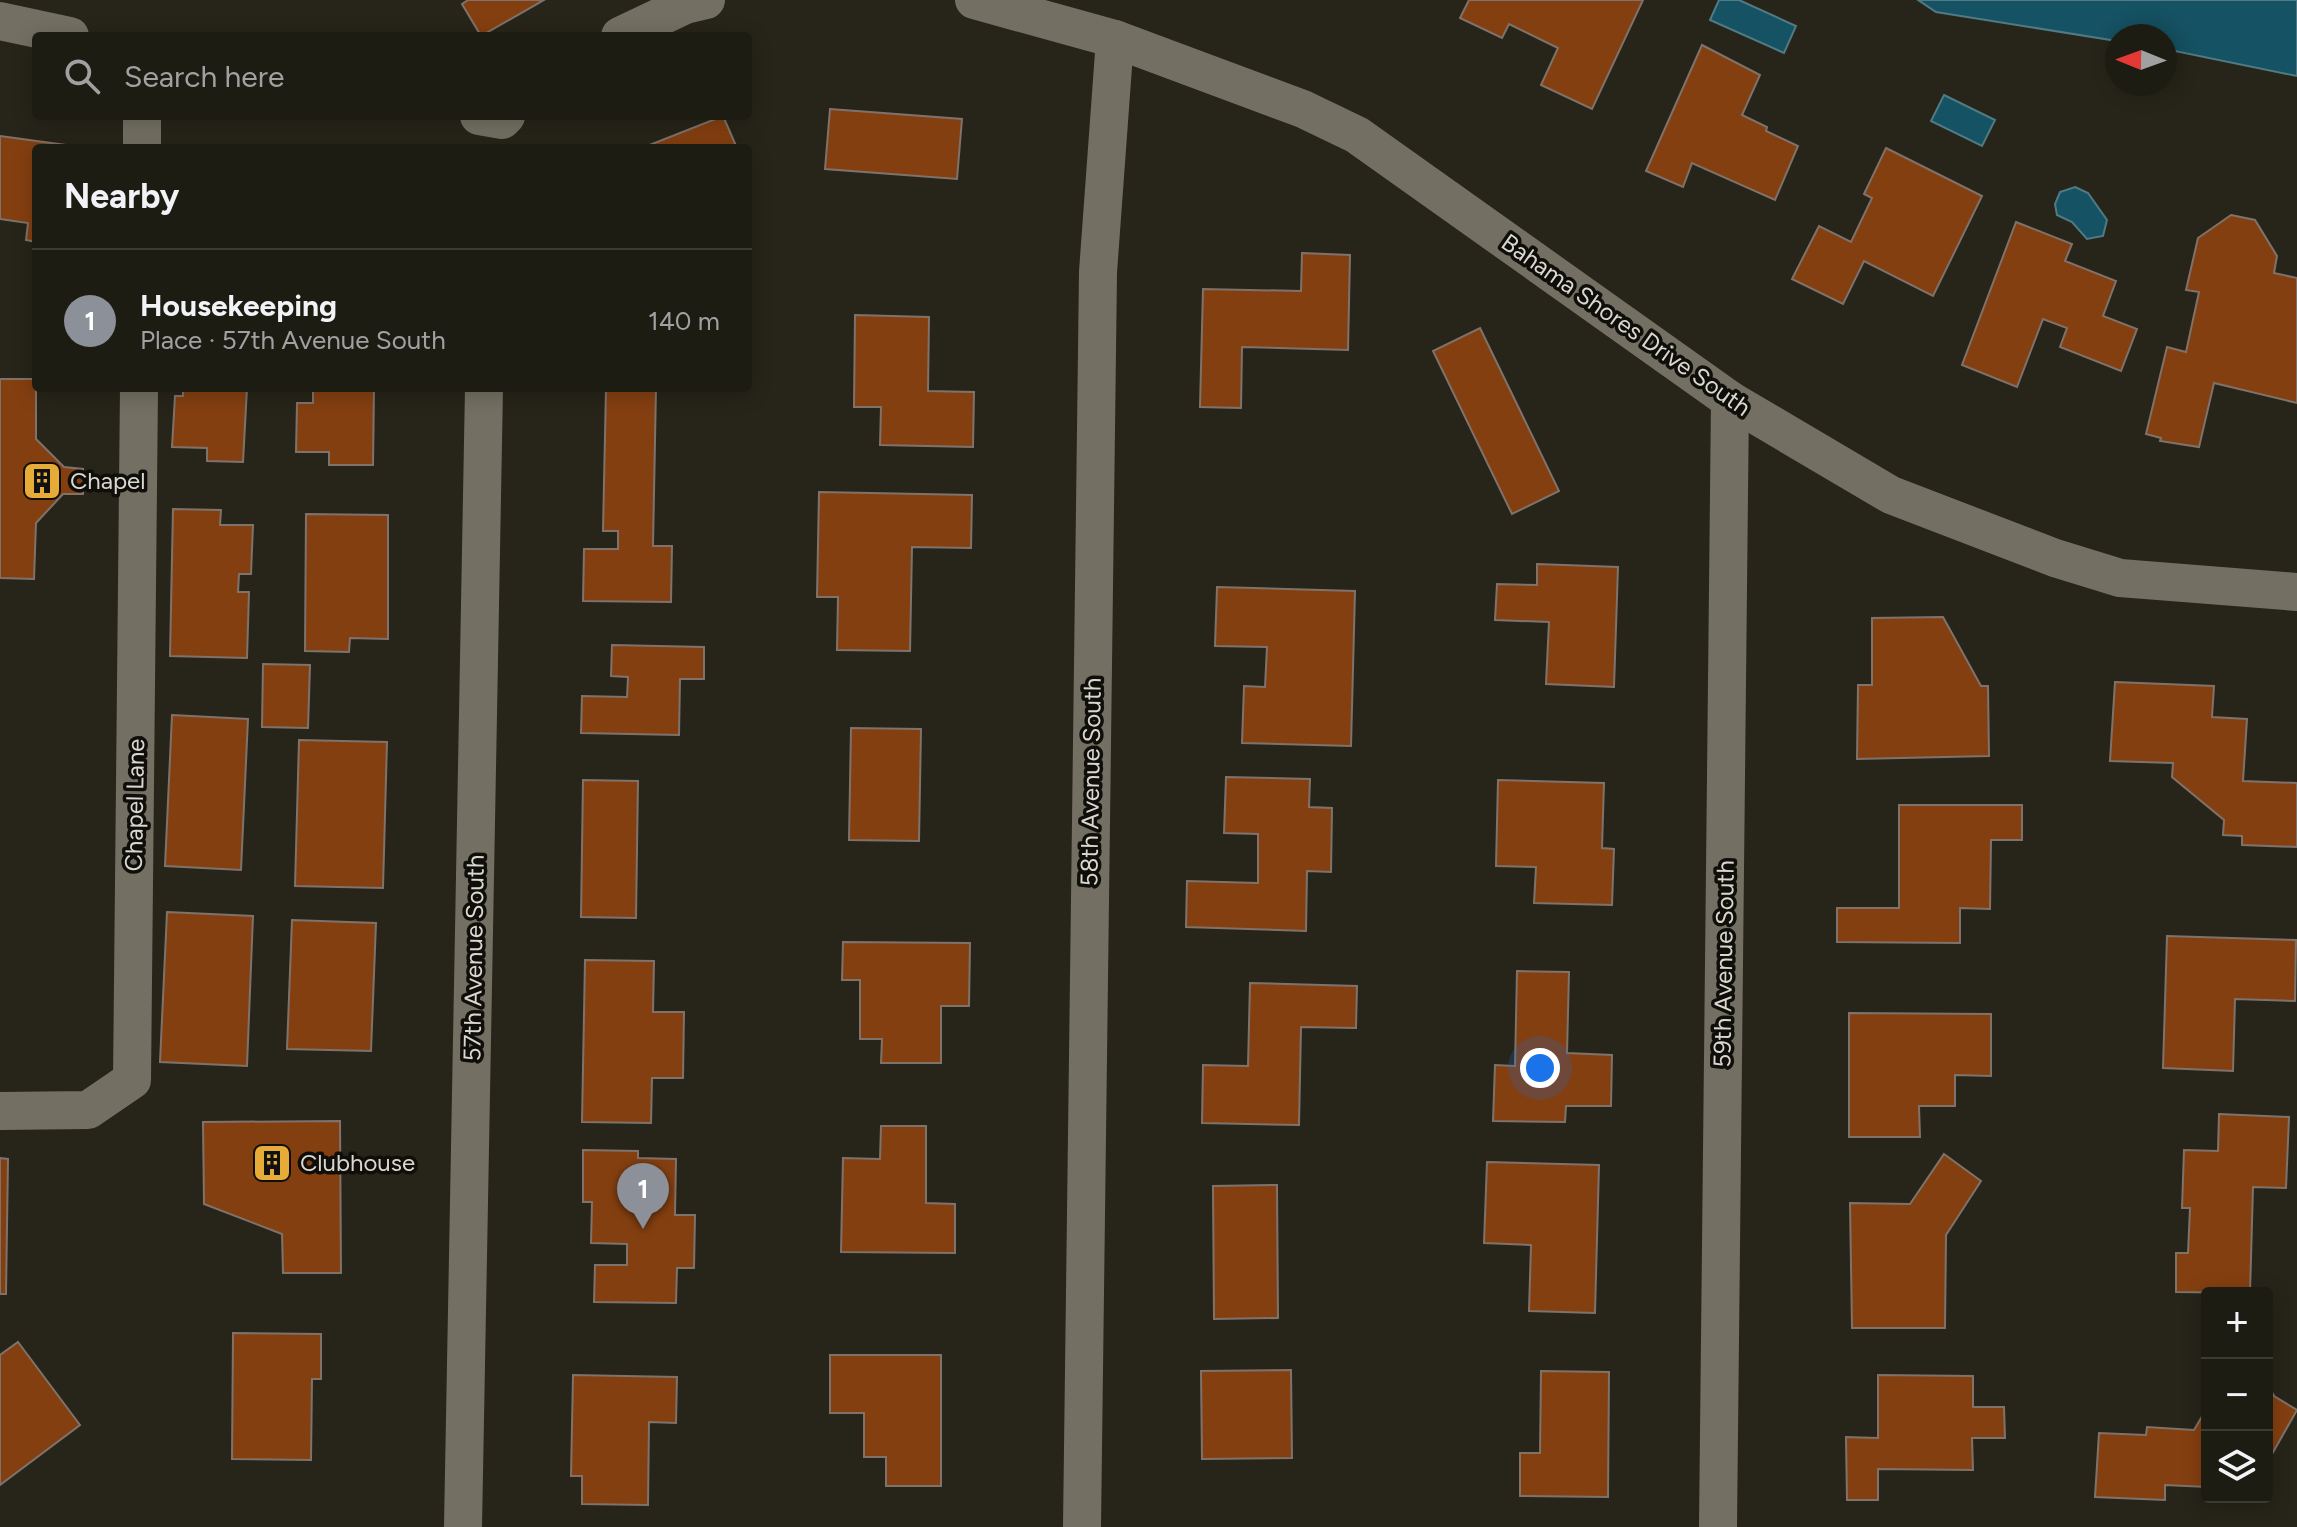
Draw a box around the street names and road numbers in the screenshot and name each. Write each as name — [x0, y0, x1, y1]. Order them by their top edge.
street label: Bahama Shores Drive South — [1496, 227, 1756, 422]
street label: 58th Avenue South — [1074, 677, 1107, 886]
street label: Chapel Lane — [119, 738, 150, 872]
street label: 57th Avenue South — [457, 854, 490, 1062]
street label: 59th Avenue South — [1707, 860, 1740, 1068]

